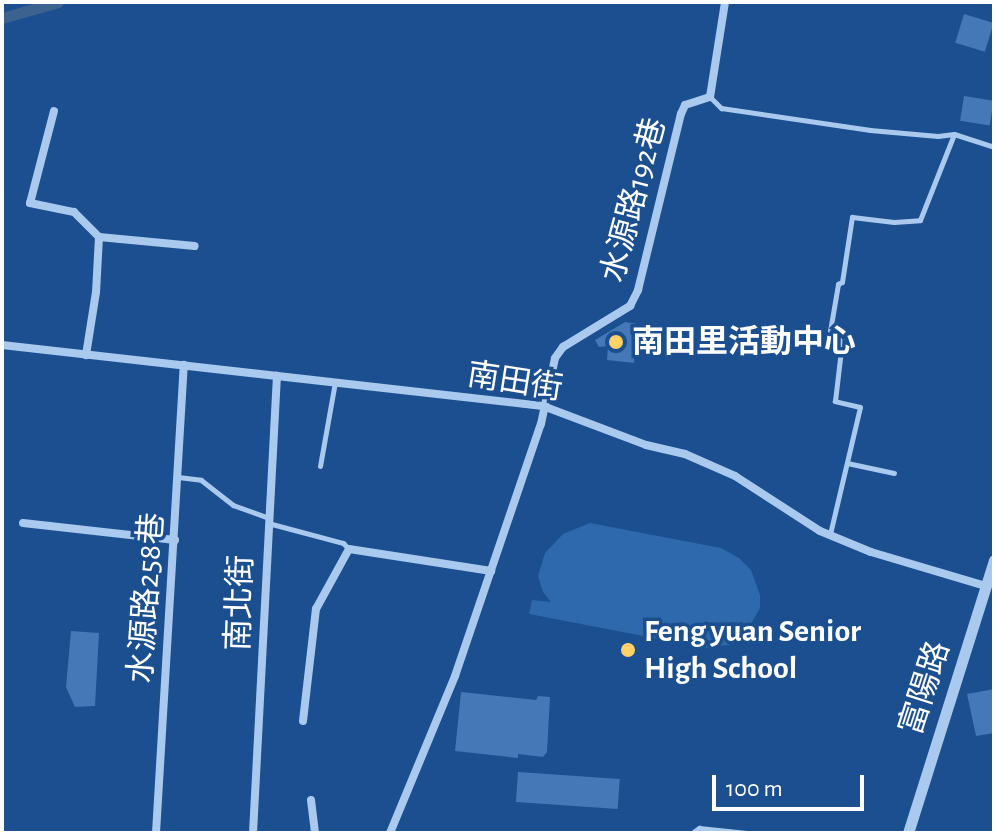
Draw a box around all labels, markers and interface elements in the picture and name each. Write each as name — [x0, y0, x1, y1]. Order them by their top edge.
street label: 水源路192巷 — [594, 114, 674, 286]
place label: 南田里活動中心 — [632, 323, 856, 361]
marker: 南田里活動中心 — [607, 333, 625, 351]
street label: 南田街 — [465, 356, 565, 408]
street label: 水源路258巷 — [122, 511, 172, 685]
street label: 南北街 — [219, 554, 261, 652]
place label: Feng yuan Senior High School — [644, 613, 861, 688]
street label: 富陽路 — [892, 636, 958, 740]
marker: Feng yuan Senior High School — [619, 641, 637, 659]
scale bar — [716, 759, 868, 809]
text: 100 m — [726, 777, 783, 801]

